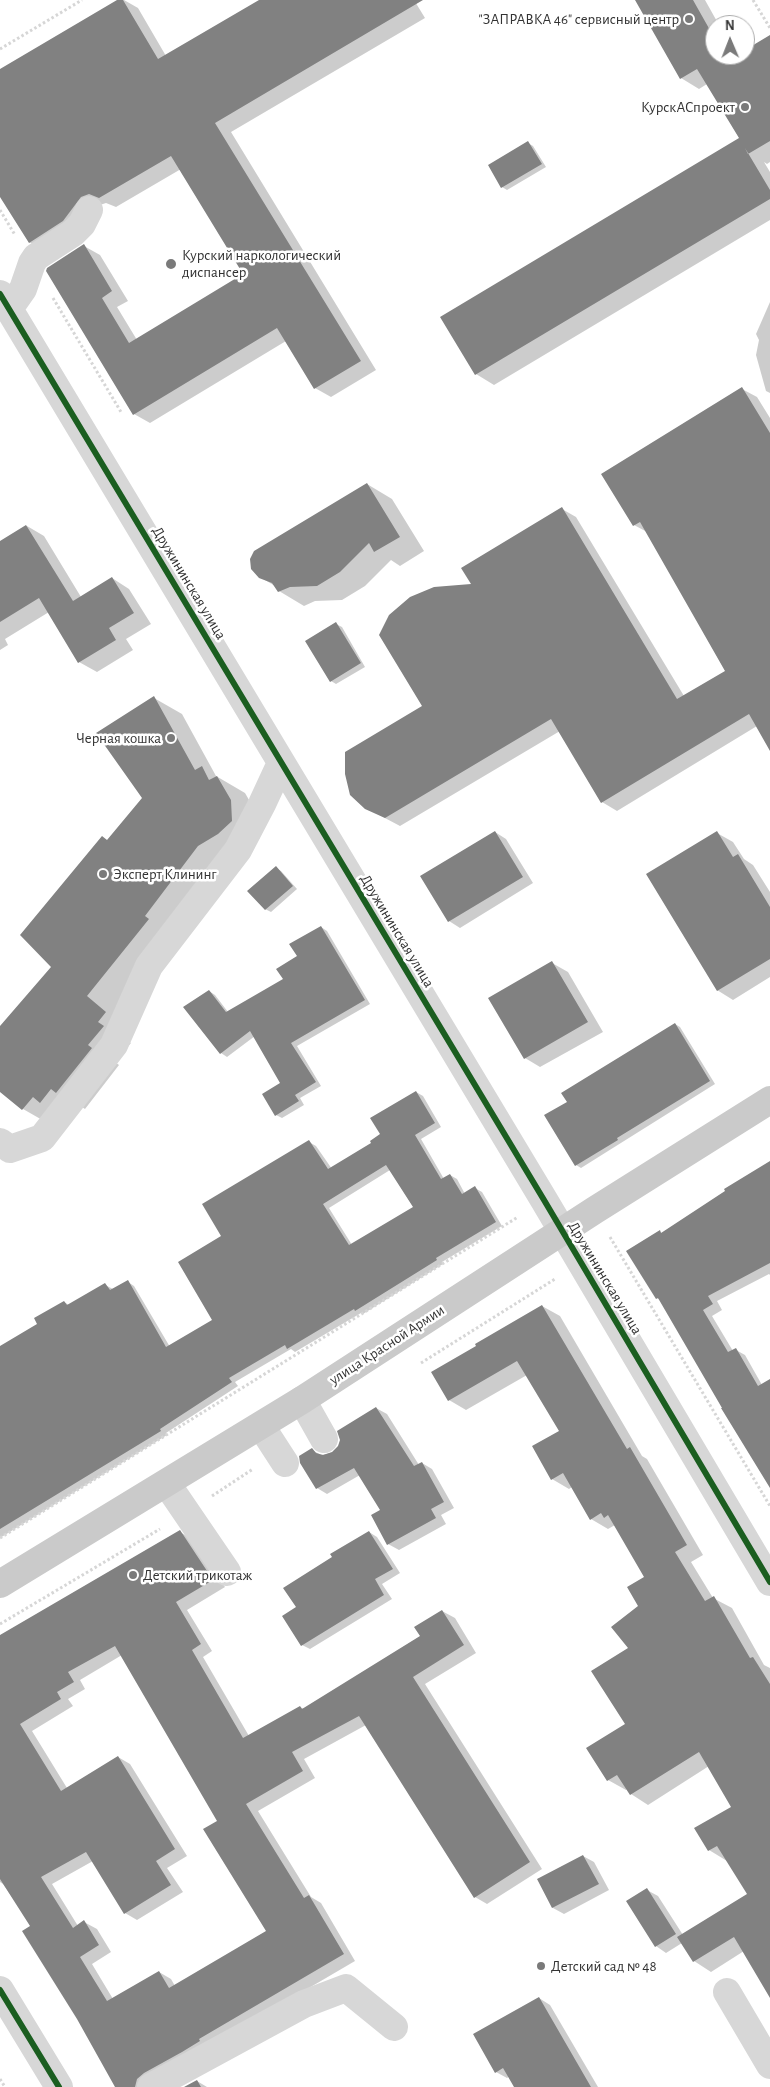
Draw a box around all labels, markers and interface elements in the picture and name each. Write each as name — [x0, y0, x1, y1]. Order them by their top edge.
place label: "ЗАПРАВКА 46" сервисный центр — [479, 10, 679, 28]
marker: "ЗАПРАВКА 46" сервисный центр — [683, 13, 695, 25]
north arrow — [705, 15, 755, 65]
text: N — [725, 19, 735, 33]
place label: КурскАСпроект — [641, 98, 735, 116]
marker: КурскАСпроект — [739, 101, 751, 113]
place label: Курский наркологический диспансер — [182, 246, 341, 281]
marker: Курский наркологический диспансер — [164, 257, 178, 271]
street label: Дружининская улица — [148, 523, 230, 643]
place label: Черная кошка — [76, 729, 161, 747]
marker: Черная кошка — [165, 732, 177, 744]
place label: Эксперт Клининг — [113, 865, 216, 883]
marker: Эксперт Клининг — [97, 868, 109, 880]
street label: Дружининская улица — [356, 871, 438, 991]
street label: Дружининская улица — [564, 1218, 646, 1338]
street label: улица Красной Армии — [326, 1301, 448, 1389]
place label: Детский трикотаж — [143, 1566, 252, 1584]
marker: Детский трикотаж — [127, 1569, 139, 1581]
place label: Детский сад № 48 — [551, 1957, 657, 1975]
marker: Детский сад № 48 — [535, 1960, 547, 1972]

